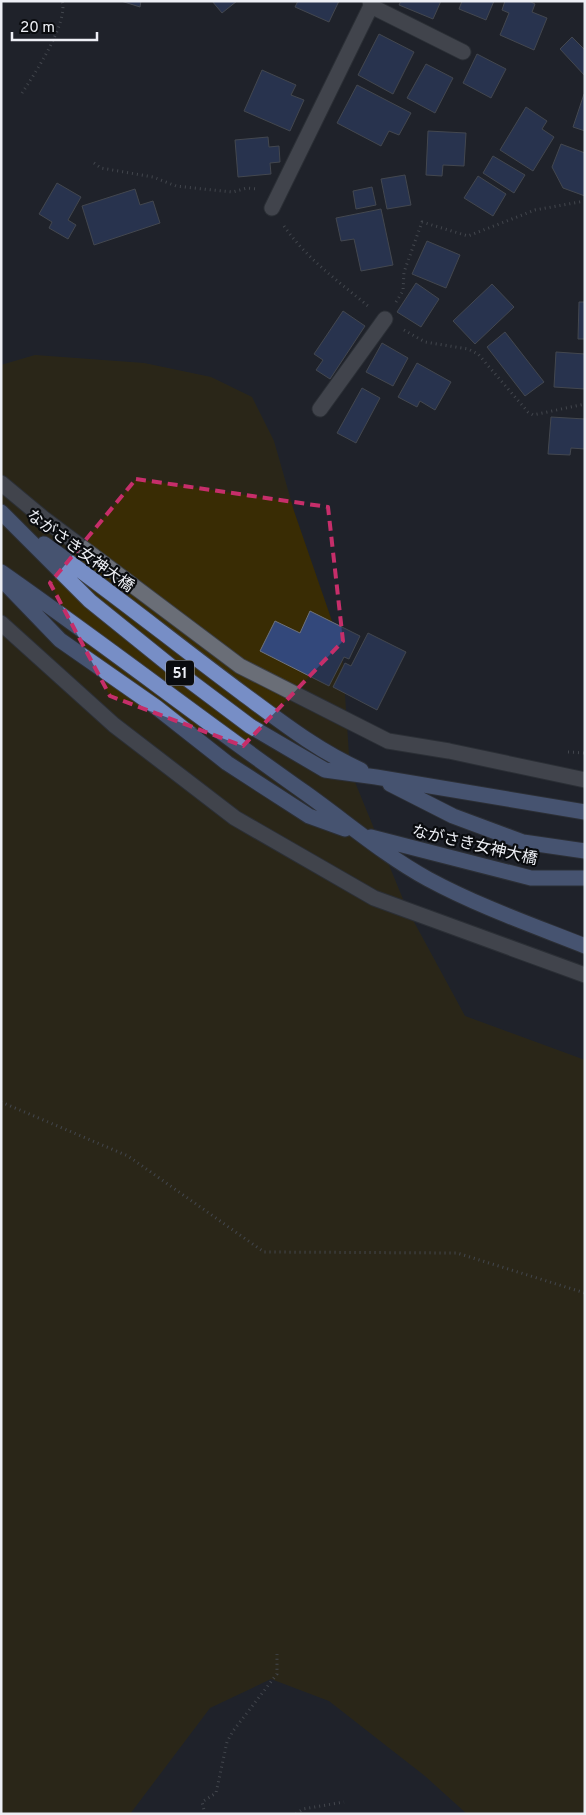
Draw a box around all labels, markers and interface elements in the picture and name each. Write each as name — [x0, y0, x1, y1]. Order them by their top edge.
scale bar — [12, 10, 98, 42]
text: 20 m — [20, 19, 55, 38]
street label: ながさき女神大橋 — [22, 506, 137, 597]
road number: 51 — [166, 660, 194, 686]
street label: ながさき女神大橋 — [410, 822, 539, 870]

